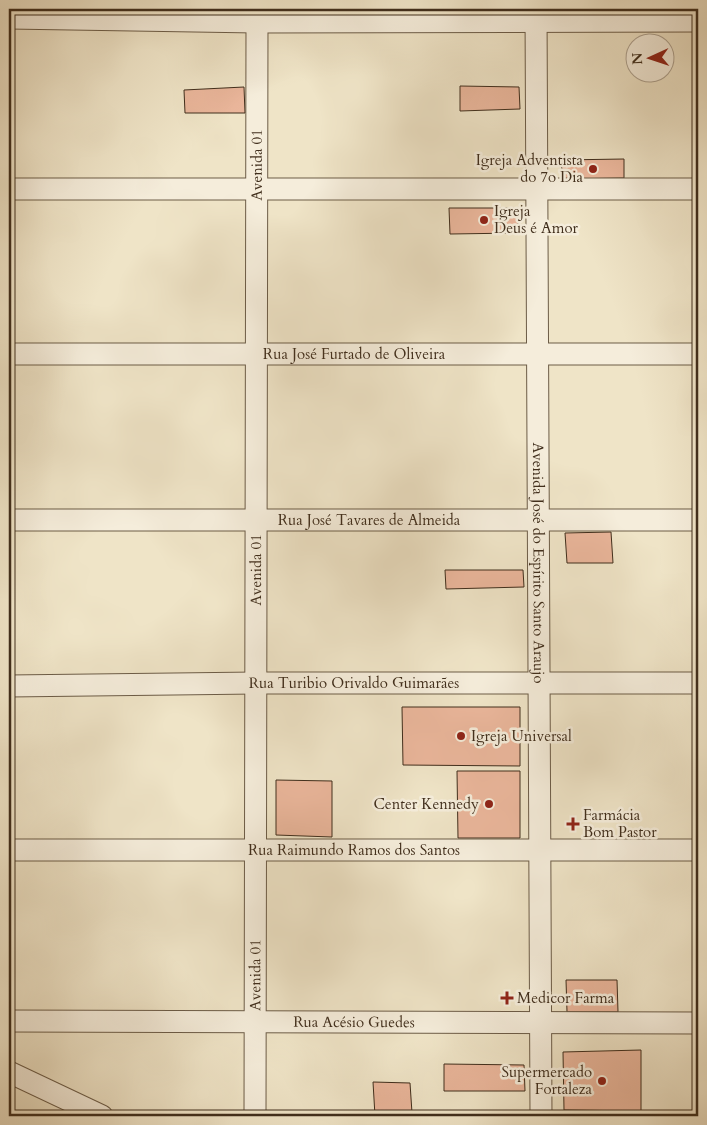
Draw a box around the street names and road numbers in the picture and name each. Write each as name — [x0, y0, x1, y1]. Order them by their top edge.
street label: Avenida 01 — [247, 129, 267, 201]
street label: Rua José Furtado de Oliveira — [263, 344, 446, 364]
street label: Avenida José do Espírito Santo Araujo — [528, 442, 549, 684]
street label: Rua José Tavares de Almeida — [278, 510, 461, 530]
street label: Avenida 01 — [246, 534, 266, 606]
street label: Rua Turibio Orivaldo Guimarães — [249, 673, 459, 693]
street label: Rua Raimundo Ramos dos Santos — [248, 840, 460, 860]
street label: Avenida 01 — [245, 939, 265, 1011]
street label: Rua Acésio Guedes — [293, 1012, 415, 1032]

